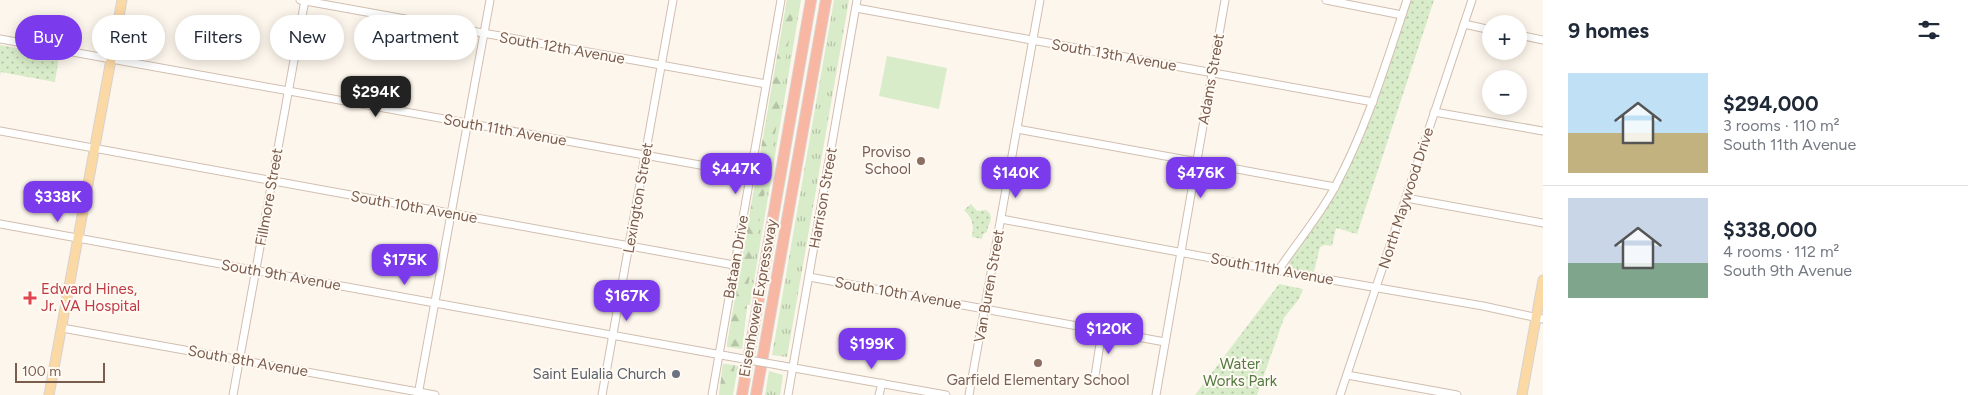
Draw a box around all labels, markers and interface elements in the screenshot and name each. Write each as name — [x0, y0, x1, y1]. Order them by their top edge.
chip: Buy — [15, 15, 82, 60]
chip: Rent — [92, 15, 165, 60]
chip: Filters — [175, 15, 260, 60]
chip: New — [270, 15, 344, 60]
chip: Apartment — [354, 15, 477, 60]
map controls — [1482, 15, 1527, 115]
button: + — [1482, 15, 1527, 60]
icon: filters — [1915, 16, 1943, 44]
text: 9 homes — [1568, 18, 1649, 43]
street label: South 12th Avenue — [498, 28, 626, 68]
street label: Adams Street — [1194, 32, 1228, 126]
street label: South 13th Avenue — [1050, 35, 1178, 75]
button: − — [1482, 70, 1527, 115]
pin: $294K — [341, 76, 411, 118]
text: $294K — [352, 82, 400, 101]
text: $294,000 — [1723, 91, 1819, 116]
icon: home — [1608, 93, 1668, 153]
street label: South 11th Avenue — [442, 110, 568, 150]
text: 3 rooms · 110 m² — [1723, 116, 1839, 135]
street label: North Maywood Drive — [1375, 125, 1437, 271]
text: South 11th Avenue — [1723, 135, 1856, 154]
street label: Lexington Street — [619, 141, 657, 255]
place label: Proviso School — [862, 143, 911, 178]
street label: Harrison Street — [805, 146, 841, 250]
street label: Fillmore Street — [252, 147, 286, 247]
pin: $447K — [701, 152, 771, 195]
marker: Proviso School — [915, 155, 927, 167]
pin: $140K — [981, 156, 1051, 199]
pin: $476K — [1166, 156, 1236, 199]
text: $447K — [712, 159, 760, 178]
text: $140K — [993, 163, 1039, 182]
text: $476K — [1177, 163, 1225, 182]
pin: $338K — [23, 180, 93, 223]
text: $338K — [34, 187, 82, 206]
street label: South 10th Avenue — [349, 187, 479, 227]
street label: Bataan Drive — [720, 214, 752, 300]
street label: Eisenhower Expressway — [735, 217, 781, 379]
text: $338,000 — [1723, 217, 1817, 242]
icon: home — [1608, 218, 1668, 278]
street label: Van Buren Street — [970, 228, 1008, 344]
text: 4 rooms · 112 m² — [1723, 242, 1839, 261]
pin: $175K — [370, 244, 440, 286]
street label: South 11th Avenue — [1209, 249, 1335, 289]
text: $175K — [383, 250, 427, 269]
street label: South 9th Avenue — [220, 256, 342, 294]
text: South 9th Avenue — [1723, 261, 1852, 280]
street label: South 10th Avenue — [833, 273, 963, 313]
place label: Edward Hines, Jr. VA Hospital — [41, 280, 140, 315]
pin: $167K — [592, 280, 662, 322]
text: $167K — [605, 286, 649, 305]
marker: Edward Hines, Jr. VA Hospital — [23, 291, 37, 305]
pin: $120K — [1074, 312, 1144, 355]
text: $120K — [1086, 319, 1132, 338]
pin: $199K — [837, 328, 907, 370]
text: $199K — [850, 334, 894, 353]
street label: South 8th Avenue — [187, 342, 309, 380]
park label: Water Works Park — [1203, 355, 1278, 390]
marker: Garfield Elementary School — [1032, 357, 1044, 369]
scale bar — [15, 360, 105, 383]
text: 100 m — [22, 363, 61, 380]
place label: Saint Eulalia Church — [532, 365, 666, 383]
marker: Saint Eulalia Church — [670, 368, 682, 380]
place label: Garfield Elementary School — [946, 371, 1130, 389]

